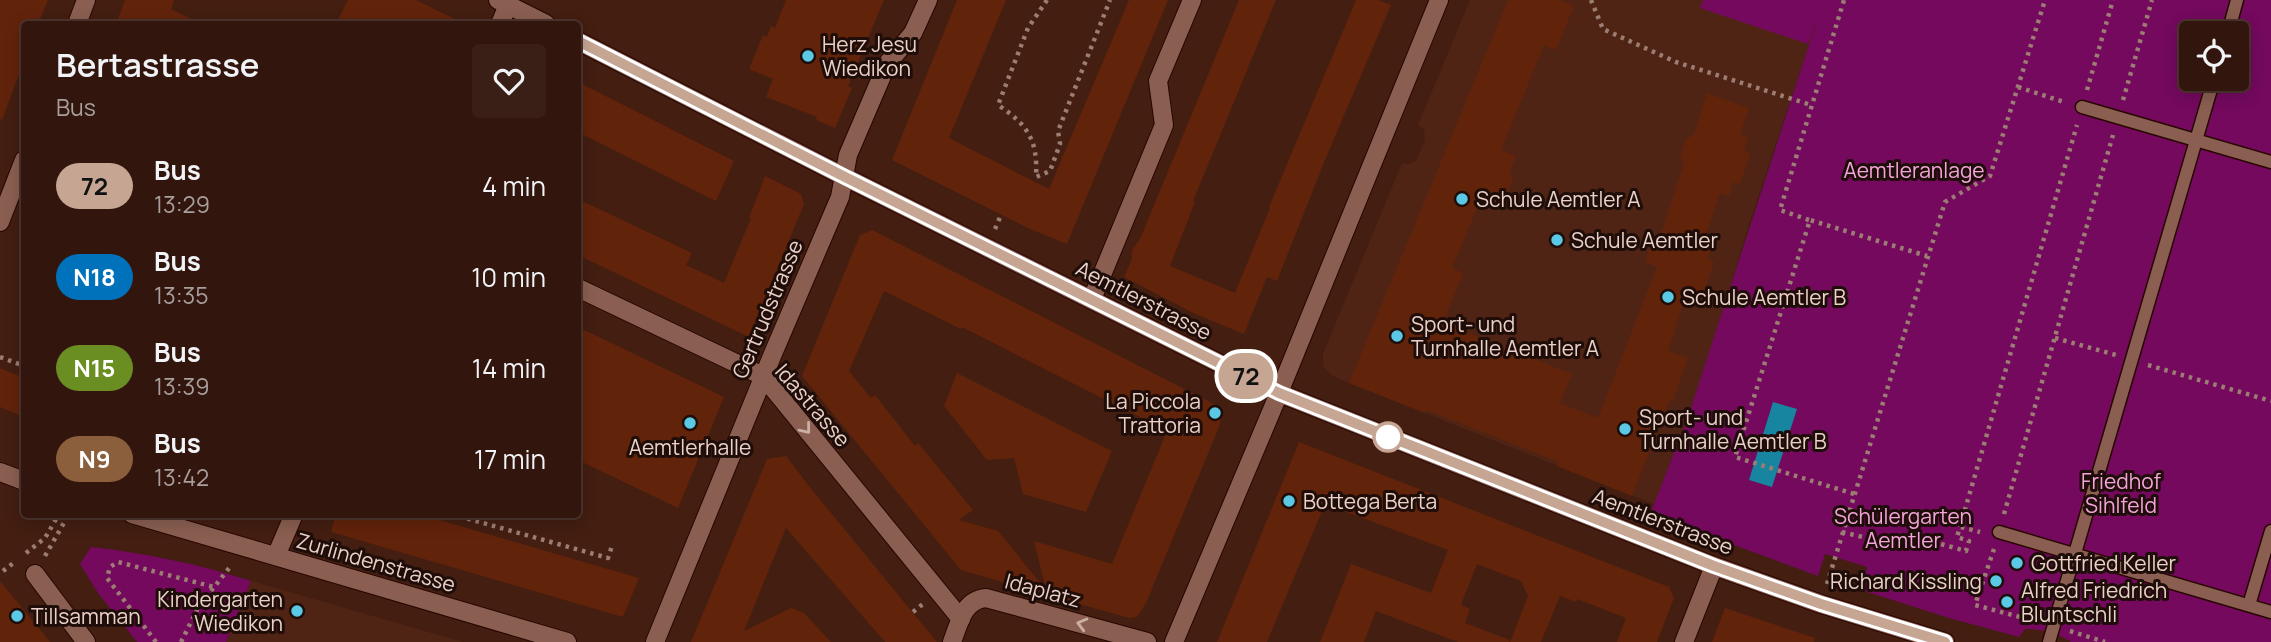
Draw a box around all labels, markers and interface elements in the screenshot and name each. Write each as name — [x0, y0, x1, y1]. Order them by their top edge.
map controls — [2179, 21, 2249, 91]
button: locate — [2179, 21, 2249, 91]
place label: Herz Jesu Wiedikon — [822, 30, 917, 82]
text: Bertastrasse — [56, 42, 260, 87]
button: heart — [472, 44, 546, 118]
marker: Herz Jesu Wiedikon — [800, 48, 816, 64]
text: Bus — [56, 91, 96, 123]
text: Bus — [154, 152, 201, 188]
park label: Aemtleranlage — [1843, 156, 1985, 184]
text: 4 min — [482, 168, 546, 204]
text: 72 — [81, 169, 108, 202]
place label: Schule Aemtler A — [1476, 185, 1641, 213]
text: 13:29 — [154, 188, 210, 220]
marker: Schule Aemtler A — [1454, 191, 1470, 207]
place label: Schule Aemtler — [1571, 226, 1719, 254]
marker: Schule Aemtler — [1549, 232, 1565, 248]
street label: Gertrudstrasse — [725, 235, 809, 383]
text: Bus — [154, 243, 201, 279]
street label: Aemtlerstrasse — [1072, 254, 1216, 346]
text: 10 min — [471, 259, 546, 295]
text: N18 — [73, 260, 116, 293]
text: 13:35 — [154, 279, 209, 311]
place label: Schule Aemtler B — [1682, 283, 1846, 311]
marker: Schule Aemtler B — [1660, 289, 1676, 305]
place label: Sport- und Turnhalle Aemtler A — [1411, 310, 1599, 362]
marker: Sport- und Turnhalle Aemtler A — [1389, 328, 1405, 344]
text: Bus — [154, 334, 201, 370]
text: 14 min — [472, 350, 546, 386]
text: N15 — [74, 351, 115, 384]
line badge: 72 — [1214, 353, 1278, 399]
street label: Idastrasse — [769, 357, 857, 453]
text: 72 — [1232, 359, 1260, 392]
text: 13:39 — [154, 370, 210, 402]
place label: La Piccola Trattoria — [1105, 387, 1201, 439]
place label: Sport- und Turnhalle Aemtler B — [1639, 403, 1827, 455]
marker: La Piccola Trattoria — [1207, 405, 1223, 421]
marker: Aemtlerhalle — [682, 415, 698, 431]
one-way arrow — [798, 421, 810, 434]
marker: Sport- und Turnhalle Aemtler B — [1617, 421, 1633, 437]
unlabelled marker — [1373, 422, 1403, 452]
text: Bus — [154, 425, 201, 461]
place label: Aemtlerhalle — [629, 433, 751, 461]
text: 17 min — [474, 441, 546, 477]
text: N9 — [78, 442, 111, 475]
text: 13:42 — [154, 461, 209, 493]
park label: Friedhof Sihlfeld — [2081, 467, 2162, 519]
street label: Aemtlerstrasse — [1589, 481, 1737, 561]
place label: Bottega Berta — [1303, 487, 1437, 515]
marker: Bottega Berta — [1281, 493, 1297, 509]
park label: Schülergarten Aemtler — [1834, 502, 1972, 554]
street label: Zurlindenstrasse — [293, 526, 459, 598]
place label: Gottfried Keller — [2031, 549, 2177, 577]
marker: Gottfried Keller — [2009, 555, 2025, 571]
street label: Idaplatz — [1002, 566, 1084, 614]
place label: Richard Kissling — [1830, 567, 1982, 595]
marker: Richard Kissling — [1988, 573, 2004, 589]
place label: Alfred Friedrich Bluntschli — [2021, 576, 2167, 628]
place label: Kindergarten Wiedikon — [157, 585, 283, 637]
marker: Alfred Friedrich Bluntschli — [1999, 594, 2015, 610]
place label: Tillsamman — [31, 602, 141, 630]
marker: Kindergarten Wiedikon — [289, 603, 305, 619]
marker: Tillsamman — [9, 608, 25, 624]
one-way arrow — [1076, 618, 1088, 632]

